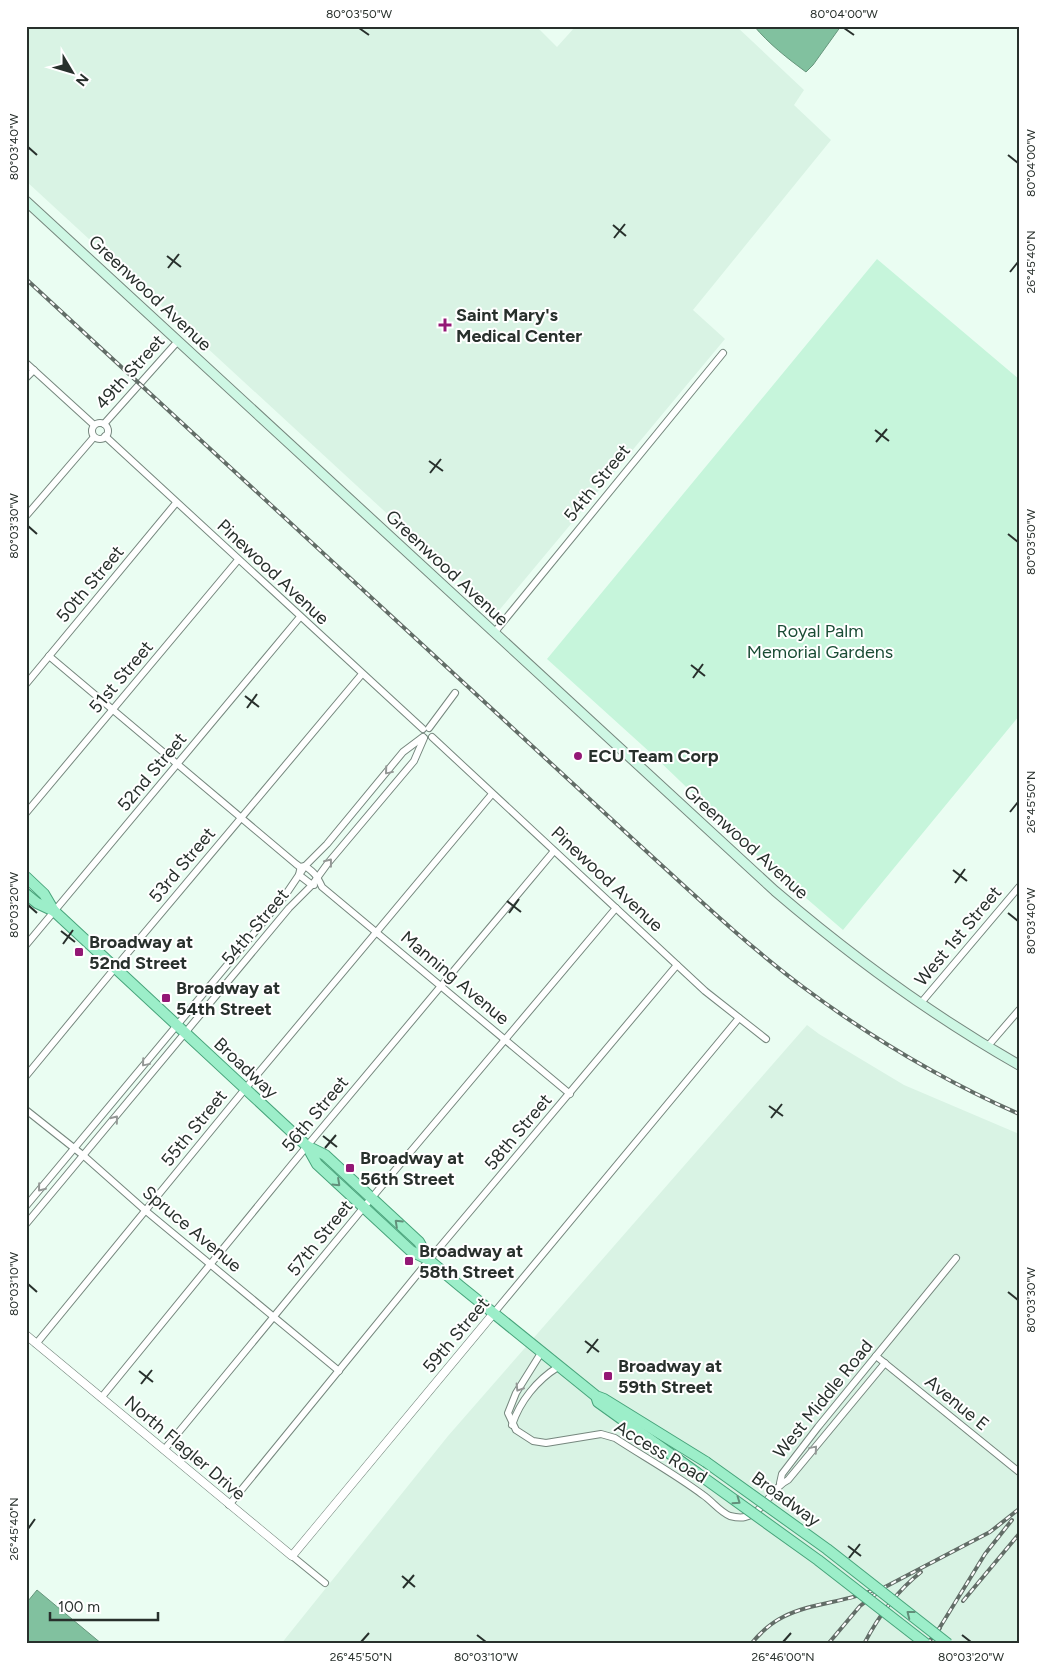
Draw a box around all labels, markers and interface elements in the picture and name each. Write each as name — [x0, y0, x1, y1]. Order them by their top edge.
text: 80°03'50"W — [326, 7, 393, 21]
text: 80°04'00"W — [810, 7, 878, 21]
north arrow — [48, 48, 98, 98]
text: N — [72, 70, 92, 89]
text: 80°03'40"W — [7, 113, 21, 180]
text: 80°04'00"W — [1024, 129, 1038, 197]
street label: Greenwood Avenue — [84, 230, 216, 356]
text: 26°45'40"N — [1024, 231, 1038, 293]
place label: Saint Mary's Medical Center — [456, 304, 582, 347]
marker: Saint Mary's Medical Center — [438, 318, 452, 332]
street label: 49th Street — [91, 330, 169, 414]
street label: 54th Street — [559, 440, 635, 526]
text: 80°03'30"W — [7, 493, 21, 559]
street label: Greenwood Avenue — [381, 505, 513, 631]
text: 80°03'50"W — [1024, 508, 1038, 575]
street label: Pinewood Avenue — [213, 515, 334, 630]
street label: 50th Street — [51, 541, 129, 627]
park label: Royal Palm Memorial Gardens — [747, 620, 893, 663]
street label: 51st Street — [84, 636, 158, 718]
street label: 52nd Street — [113, 728, 191, 816]
place label: ECU Team Corp — [588, 745, 719, 767]
marker: ECU Team Corp — [572, 750, 584, 762]
one-way arrow — [385, 765, 394, 774]
text: 26°45'50"N — [1024, 771, 1038, 833]
street label: Greenwood Avenue — [679, 780, 813, 904]
street label: Pinewood Avenue — [547, 822, 668, 937]
street label: 53rd Street — [144, 823, 220, 907]
one-way arrow — [323, 859, 331, 868]
text: 80°03'20"W — [7, 872, 21, 938]
street label: West 1st Street — [910, 881, 1006, 990]
street label: 54th Street — [217, 884, 294, 970]
text: 80°03'40"W — [1024, 887, 1038, 954]
street label: Manning Avenue — [396, 926, 514, 1030]
place label: Broadway at 52nd Street — [89, 931, 193, 974]
marker: Broadway at 52nd Street — [73, 946, 85, 958]
place label: Broadway at 54th Street — [176, 977, 280, 1020]
marker: Broadway at 54th Street — [160, 992, 172, 1004]
street label: Broadway — [209, 1033, 283, 1104]
one-way arrow — [142, 1057, 151, 1066]
street label: 56th Street — [277, 1071, 353, 1156]
street label: 55th Street — [156, 1085, 232, 1171]
street label: 58th Street — [480, 1089, 556, 1175]
one-way arrow — [109, 1116, 117, 1125]
place label: Broadway at 56th Street — [360, 1147, 464, 1190]
marker: Broadway at 56th Street — [344, 1162, 356, 1174]
one-way arrow — [332, 1177, 341, 1186]
street label: Spruce Avenue — [138, 1181, 246, 1277]
one-way arrow — [38, 1182, 47, 1191]
street label: 57th Street — [283, 1195, 358, 1281]
one-way arrow — [394, 1220, 403, 1229]
place label: Broadway at 58th Street — [419, 1240, 523, 1283]
text: 80°03'10"W — [7, 1251, 21, 1316]
marker: Broadway at 58th Street — [403, 1255, 415, 1267]
text: 80°03'30"W — [1024, 1267, 1038, 1333]
street label: 59th Street — [418, 1292, 494, 1377]
street label: West Middle Road — [768, 1335, 878, 1463]
place label: Broadway at 59th Street — [618, 1355, 722, 1398]
marker: Broadway at 59th Street — [602, 1370, 614, 1382]
street label: Avenue E — [921, 1371, 993, 1435]
one-way arrow — [516, 1382, 526, 1391]
street label: North Flagler Drive — [120, 1391, 250, 1505]
street label: Access Road — [611, 1416, 711, 1488]
one-way arrow — [808, 1446, 816, 1455]
street label: Broadway — [747, 1467, 825, 1532]
one-way arrow — [731, 1495, 741, 1504]
text: 26°45'40"N — [7, 1498, 21, 1560]
scale bar — [50, 1590, 158, 1622]
text: 100 m — [58, 1598, 100, 1616]
one-way arrow — [907, 1611, 916, 1619]
text: 26°45'50"N — [330, 1650, 392, 1664]
text: 80°03'10"W — [454, 1650, 519, 1664]
text: 26°46'00"N — [751, 1650, 815, 1664]
text: 80°03'20"W — [938, 1650, 1004, 1664]

